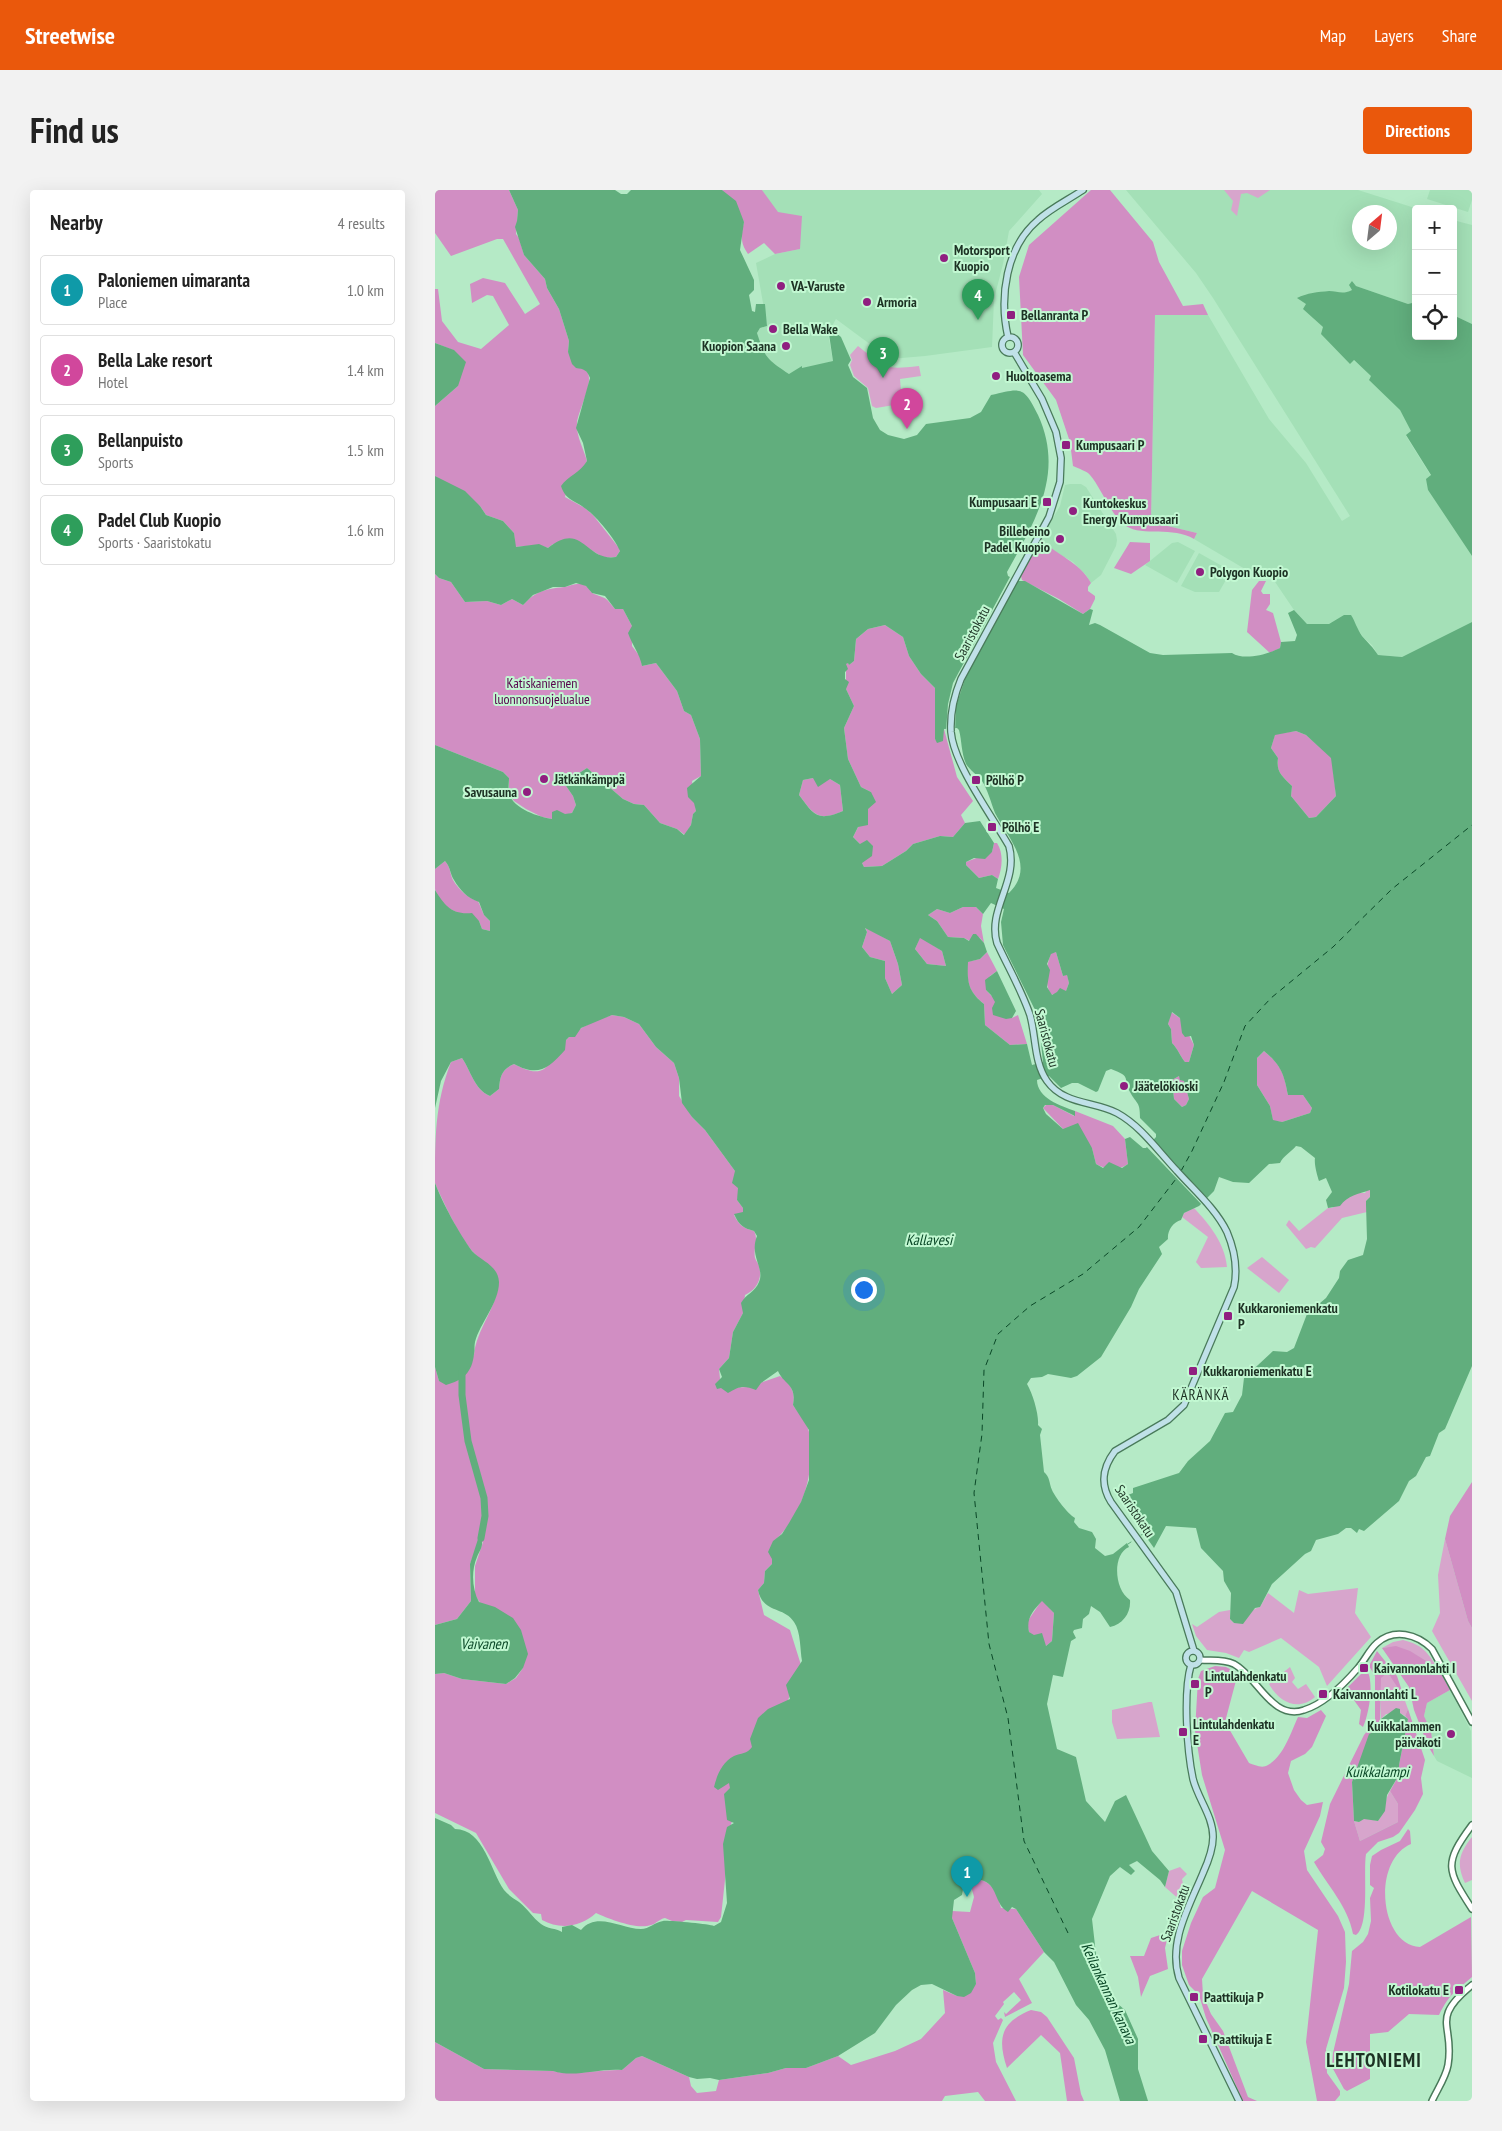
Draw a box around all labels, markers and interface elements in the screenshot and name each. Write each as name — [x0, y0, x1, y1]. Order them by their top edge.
text: Streetwise — [25, 20, 115, 51]
text: Map — [1320, 24, 1346, 47]
text: Layers — [1374, 24, 1414, 47]
text: Share — [1442, 24, 1477, 47]
text: Find us — [30, 107, 119, 153]
button: Directions — [1363, 107, 1472, 154]
north arrow — [1352, 205, 1397, 250]
map controls — [1412, 205, 1457, 340]
button: + — [1412, 205, 1457, 250]
text: Nearby — [50, 209, 103, 236]
text: 4 results — [338, 213, 385, 233]
place label: Motorsport Kuopio — [954, 241, 1010, 275]
button: − — [1412, 250, 1457, 295]
marker: Motorsport Kuopio — [938, 252, 950, 264]
text: Paloniemen uimaranta — [98, 268, 250, 292]
place label: VA-Varuste — [790, 277, 845, 295]
pin: 4 — [962, 279, 994, 320]
text: 1 — [63, 280, 71, 300]
text: 1.0 km — [347, 280, 384, 300]
marker: VA-Varuste — [775, 280, 787, 292]
text: Place — [98, 292, 127, 312]
place label: Armoria — [876, 293, 917, 311]
button: locate — [1412, 295, 1457, 340]
marker: Armoria — [861, 296, 873, 308]
place label: Bellanranta P — [1021, 306, 1089, 324]
marker: Bellanranta P — [1005, 309, 1017, 321]
place label: Bella Wake — [783, 320, 838, 338]
marker: Bella Wake — [767, 323, 779, 335]
place label: Kuopion Saana — [702, 337, 776, 355]
pin: 3 — [867, 337, 899, 378]
marker: Kuopion Saana — [780, 340, 792, 352]
text: Bella Lake resort — [98, 348, 212, 372]
text: 2 — [63, 360, 71, 380]
text: 1.4 km — [347, 360, 384, 380]
place label: Huoltoasema — [1006, 367, 1072, 385]
marker: Huoltoasema — [990, 370, 1002, 382]
text: Hotel — [98, 372, 128, 392]
pin: 2 — [891, 388, 923, 429]
text: Bellanpuisto — [98, 428, 183, 452]
place label: Kumpusaari P — [1076, 436, 1145, 454]
marker: Kumpusaari P — [1060, 439, 1072, 451]
text: 3 — [63, 440, 71, 460]
text: 1.5 km — [347, 440, 384, 460]
text: Sports — [98, 452, 133, 472]
place label: Kumpusaari E — [969, 493, 1037, 511]
place label: Kuntokeskus Energy Kumpusaari — [1083, 494, 1178, 528]
marker: Kumpusaari E — [1041, 496, 1053, 508]
marker: Kuntokeskus Energy Kumpusaari — [1067, 505, 1079, 517]
text: Padel Club Kuopio — [98, 508, 221, 532]
text: 4 — [63, 520, 71, 540]
text: 1.6 km — [347, 520, 384, 540]
place label: Billebeino Padel Kuopio — [984, 522, 1050, 556]
text: Sports · Saaristokatu — [98, 532, 212, 552]
marker: Billebeino Padel Kuopio — [1054, 533, 1066, 545]
place label: Polygon Kuopio — [1210, 563, 1288, 581]
marker: Polygon Kuopio — [1194, 566, 1206, 578]
street label: Saaristokatu — [950, 602, 994, 664]
park label: Katiskaniemen luonnonsuojelualue — [494, 674, 590, 708]
place label: Jätkänkämppä — [553, 770, 625, 788]
place label: Pölhö P — [986, 771, 1024, 789]
marker: Jätkänkämppä — [538, 773, 550, 785]
marker: Pölhö P — [970, 774, 982, 786]
place label: Savusauna — [464, 783, 517, 801]
marker: Savusauna — [521, 786, 533, 798]
place label: Pölhö E — [1002, 818, 1039, 836]
marker: Pölhö E — [986, 821, 998, 833]
street label: Saaristokatu — [1031, 1007, 1063, 1069]
place label: Jäätelökioski — [1133, 1077, 1198, 1095]
marker: Jäätelökioski — [1118, 1080, 1130, 1092]
water label: Kallavesi — [906, 1230, 954, 1249]
your location — [851, 1277, 877, 1303]
place label: Kukkaroniemenkatu P — [1238, 1299, 1338, 1333]
marker: Kukkaroniemenkatu P — [1222, 1310, 1234, 1322]
place label: Kukkaroniemenkatu E — [1203, 1362, 1312, 1380]
marker: Kukkaroniemenkatu E — [1187, 1365, 1199, 1377]
district label: KÄRÄNKÄ — [1172, 1385, 1230, 1404]
street label: Saaristokatu — [1111, 1481, 1159, 1541]
water label: Vaivanen — [461, 1634, 509, 1653]
place label: Kaivannonlahti I — [1374, 1659, 1455, 1677]
marker: Kaivannonlahti I — [1358, 1662, 1370, 1674]
place label: Lintulahdenkatu P — [1205, 1667, 1287, 1701]
marker: Lintulahdenkatu P — [1189, 1678, 1201, 1690]
place label: Kaivannonlahti L — [1333, 1685, 1417, 1703]
marker: Kaivannonlahti L — [1317, 1688, 1329, 1700]
place label: Lintulahdenkatu E — [1193, 1715, 1275, 1749]
place label: Kuikkalammen päiväkoti — [1367, 1717, 1441, 1751]
marker: Lintulahdenkatu E — [1177, 1726, 1189, 1738]
marker: Kuikkalammen päiväkoti — [1445, 1728, 1457, 1740]
water label: Kuikkalampi — [1345, 1762, 1411, 1781]
pin: 1 — [951, 1856, 983, 1897]
street label: Saaristokatu — [1156, 1882, 1194, 1944]
water label: Keilankannan kanava — [1077, 1939, 1141, 2047]
place label: Kotilokatu E — [1388, 1981, 1449, 1999]
marker: Kotilokatu E — [1453, 1984, 1465, 1996]
place label: Paattikuja P — [1204, 1988, 1264, 2006]
marker: Paattikuja P — [1188, 1991, 1200, 2003]
place label: Paattikuja E — [1213, 2030, 1272, 2048]
marker: Paattikuja E — [1197, 2033, 1209, 2045]
district label: LEHTONIEMI — [1326, 2048, 1422, 2072]

